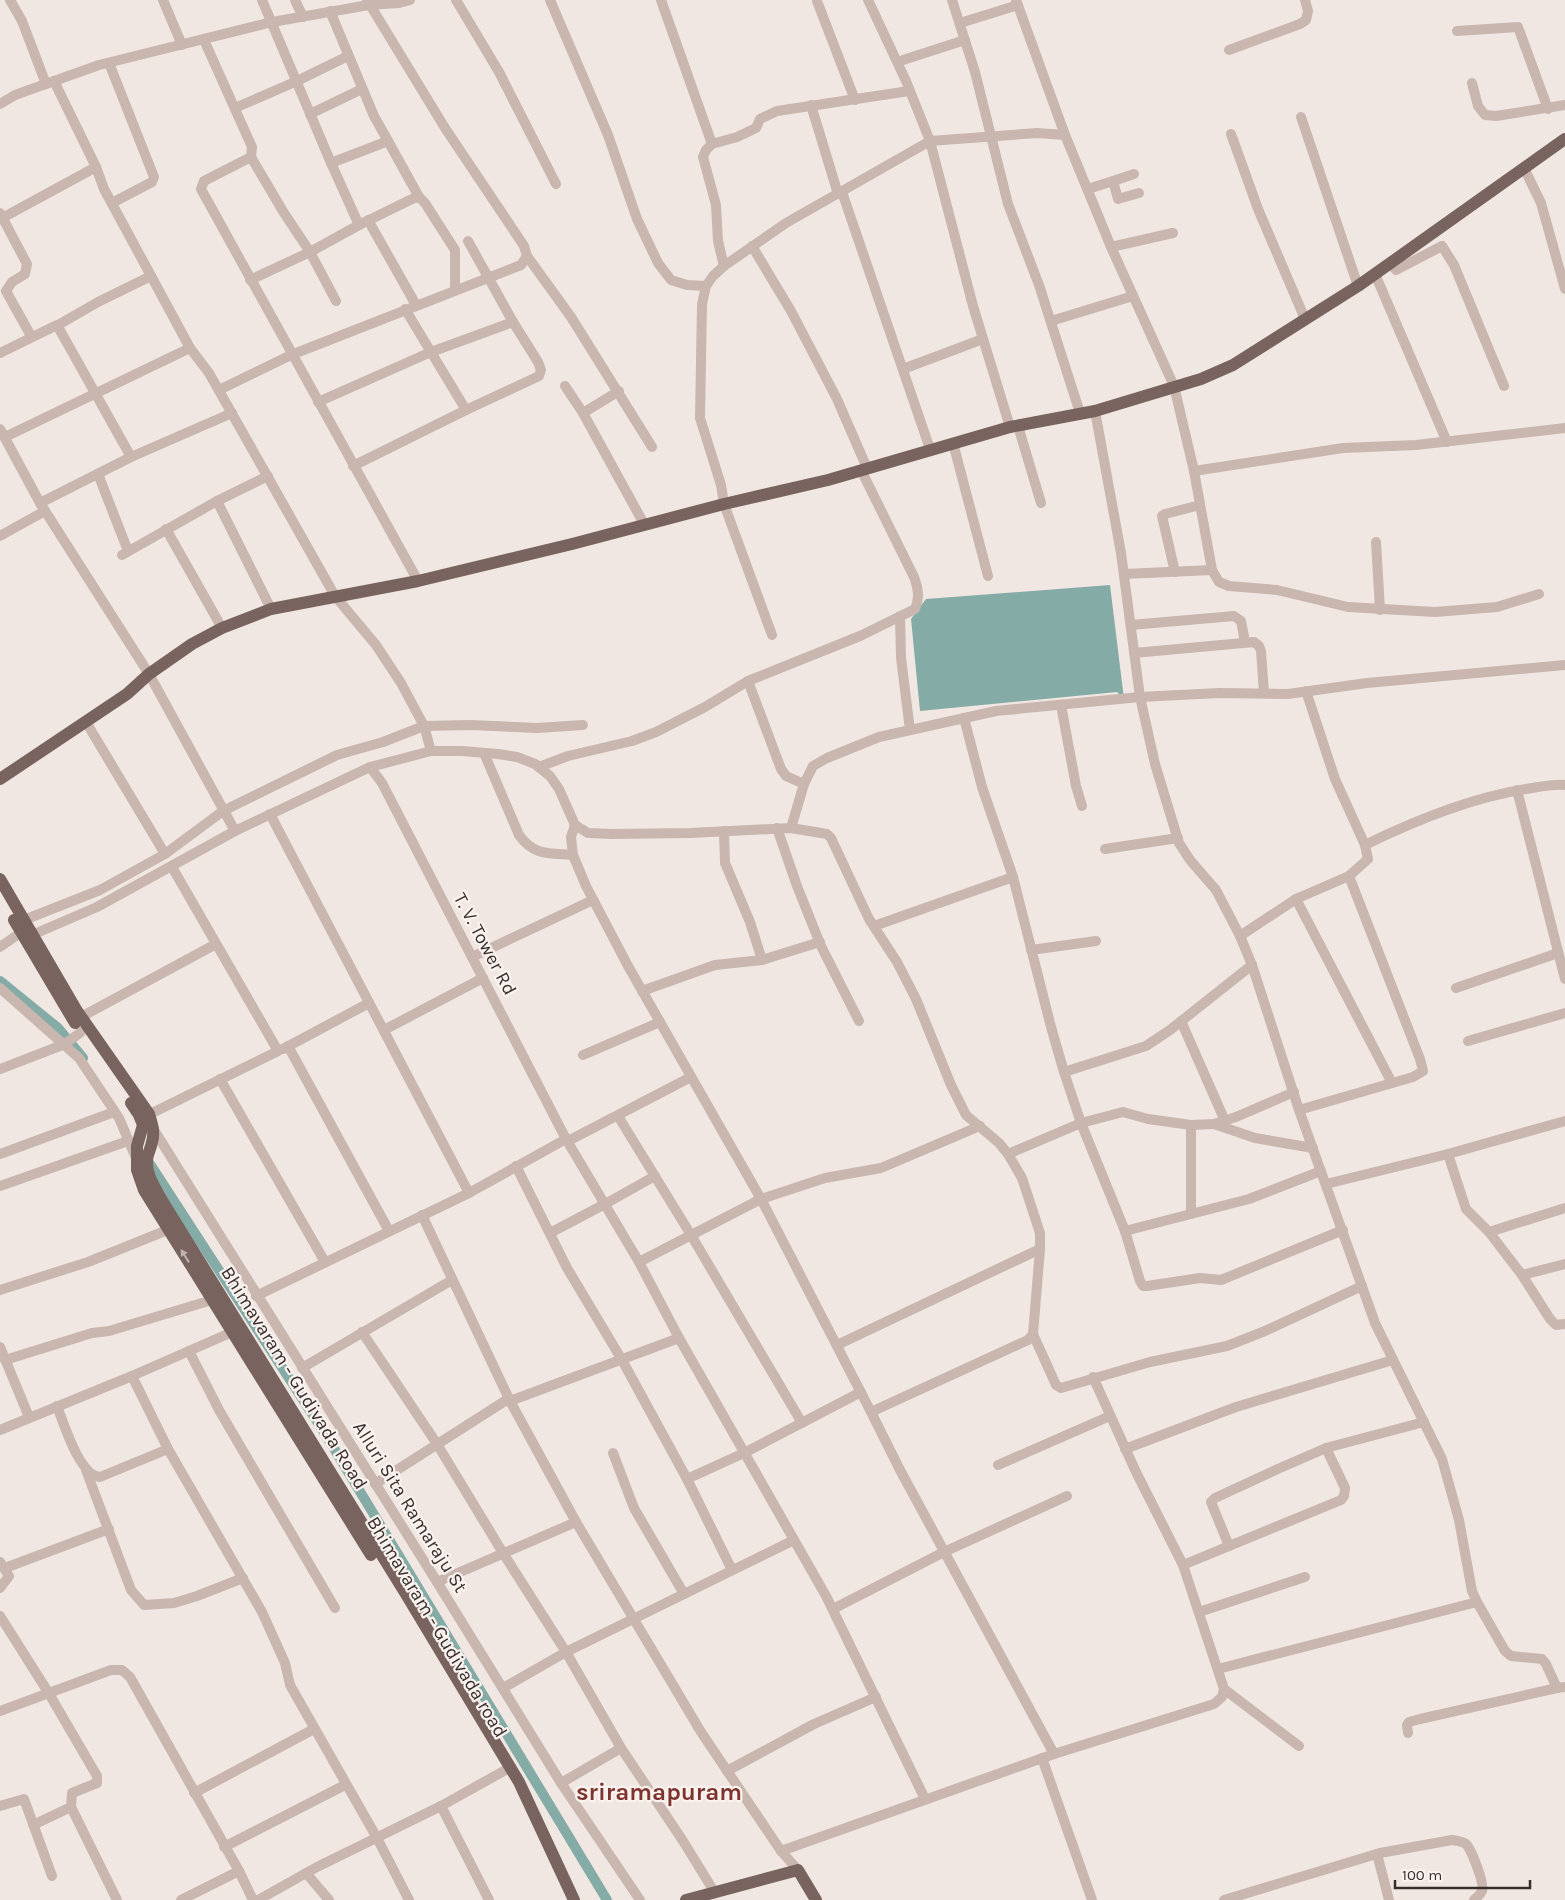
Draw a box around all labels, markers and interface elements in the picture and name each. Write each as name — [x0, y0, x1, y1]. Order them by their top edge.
street label: T. V. Tower Rd — [449, 889, 521, 999]
one-way arrow — [180, 1250, 189, 1263]
street label: Bhimavaram - Gudivada Road — [216, 1263, 372, 1493]
street label: Alluri Sita Ramaraju St — [348, 1417, 472, 1597]
street label: Bhimavaram - Gudivada road — [362, 1513, 512, 1741]
district label: sriramapuram — [576, 1778, 742, 1806]
scale bar — [1395, 1858, 1530, 1890]
text: 100 m — [1402, 1866, 1442, 1884]

